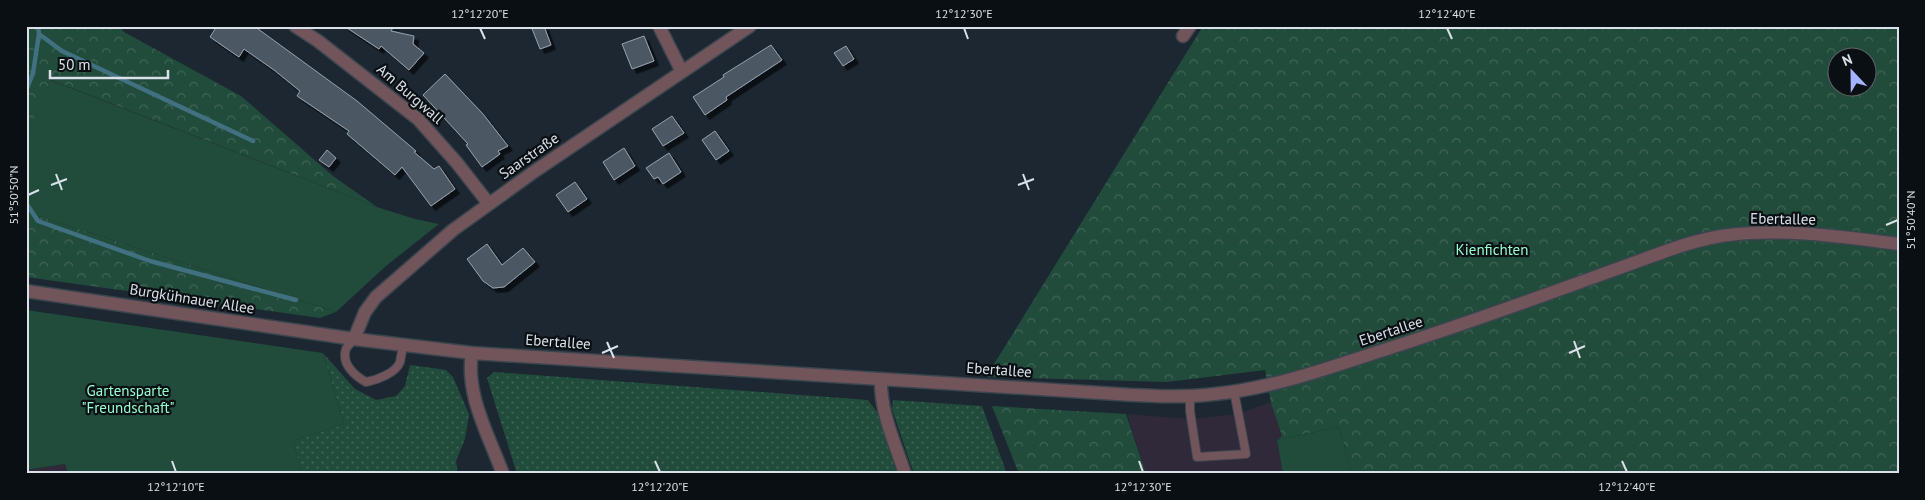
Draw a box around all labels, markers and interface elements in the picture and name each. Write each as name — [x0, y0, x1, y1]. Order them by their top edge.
text: 12°12'20"E — [451, 6, 509, 21]
text: 12°12'30"E — [935, 6, 993, 21]
text: 12°12'40"E — [1418, 6, 1476, 21]
scale bar — [50, 48, 168, 80]
north arrow — [1828, 48, 1878, 98]
text: N — [1839, 50, 1855, 70]
text: 50 m — [58, 55, 91, 74]
street label: Am Burgwall — [373, 59, 448, 128]
street label: Saarstraße — [495, 128, 562, 183]
text: 51°50'50"N — [6, 165, 21, 225]
text: 51°50'40"N — [1903, 190, 1918, 250]
street label: Ebertallee — [1750, 208, 1816, 229]
park label: Kienfichten — [1456, 240, 1528, 259]
street label: Burgkühnauer Allee — [128, 279, 256, 318]
street label: Ebertallee — [1357, 311, 1425, 350]
street label: Ebertallee — [525, 330, 591, 353]
street label: Ebertallee — [966, 358, 1032, 381]
park label: Gartensparte "Freundschaft" — [81, 381, 175, 417]
text: 12°12'10"E — [147, 479, 205, 494]
text: 12°12'20"E — [631, 479, 689, 494]
text: 12°12'30"E — [1114, 479, 1172, 494]
text: 12°12'40"E — [1598, 479, 1656, 494]

